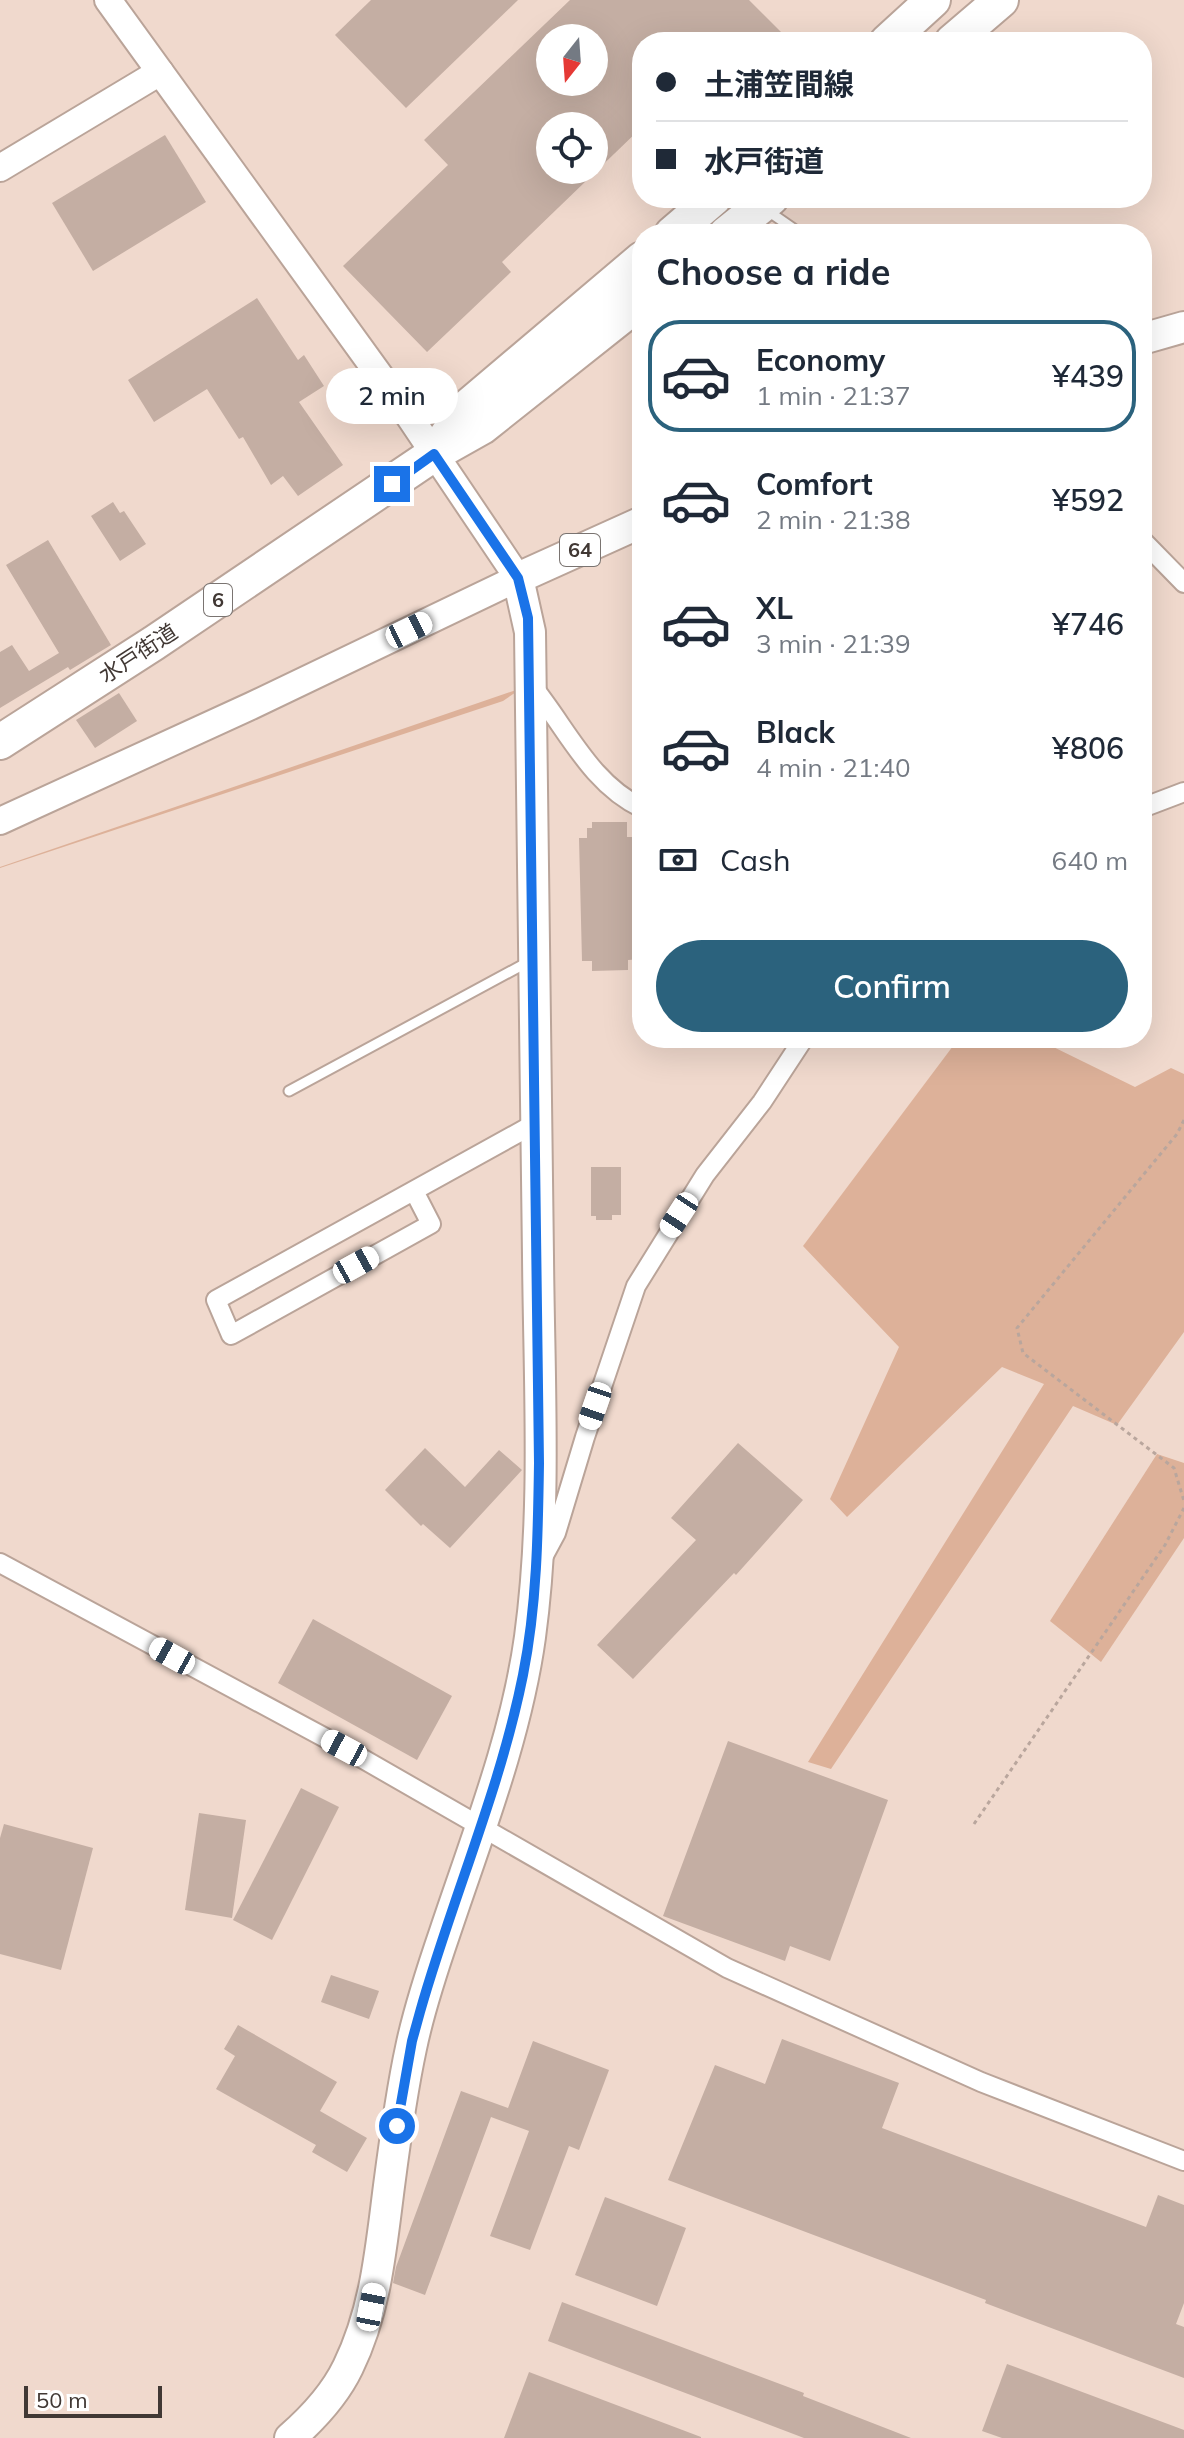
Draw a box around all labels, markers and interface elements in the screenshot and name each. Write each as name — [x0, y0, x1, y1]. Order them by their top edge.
north arrow — [536, 24, 608, 96]
map controls — [536, 24, 608, 184]
text: 土浦笠間線 — [704, 65, 854, 103]
button: locate — [536, 112, 608, 184]
text: 水戸街道 — [704, 142, 824, 180]
text: Choose a ride — [656, 249, 890, 294]
icon: car — [660, 340, 732, 412]
text: Economy — [756, 341, 885, 379]
text: ¥439 — [1052, 357, 1124, 395]
callout: 2 min — [326, 368, 458, 424]
text: 2 min — [358, 379, 426, 412]
text: 1 min · 21:37 — [756, 379, 911, 412]
icon: car — [660, 464, 732, 536]
text: Comfort — [756, 465, 873, 503]
route end — [374, 466, 410, 502]
text: ¥592 — [1052, 481, 1124, 519]
text: 2 min · 21:38 — [756, 503, 911, 536]
road number: 64 — [560, 534, 600, 566]
road number: 6 — [204, 584, 232, 616]
icon: car — [660, 588, 732, 660]
text: XL — [756, 589, 793, 627]
text: ¥746 — [1052, 605, 1124, 643]
car — [382, 609, 436, 651]
street label: 水戸街道 — [93, 617, 183, 689]
text: 3 min · 21:39 — [756, 627, 911, 660]
icon: car — [660, 712, 732, 784]
text: Black — [756, 713, 835, 751]
text: ¥806 — [1052, 729, 1124, 767]
text: 4 min · 21:40 — [756, 751, 911, 784]
icon: cash — [656, 838, 700, 882]
text: Cash — [720, 841, 791, 879]
text: 640 m — [1052, 844, 1128, 877]
button: Confirm — [656, 940, 1128, 1032]
car — [656, 1188, 702, 1242]
car — [329, 1243, 383, 1287]
car — [576, 1379, 614, 1433]
car — [145, 1634, 199, 1678]
car — [317, 1726, 371, 1770]
route start — [379, 2108, 415, 2144]
car — [355, 2281, 387, 2333]
scale bar — [24, 2382, 162, 2418]
text: 50 m — [36, 2386, 87, 2414]

